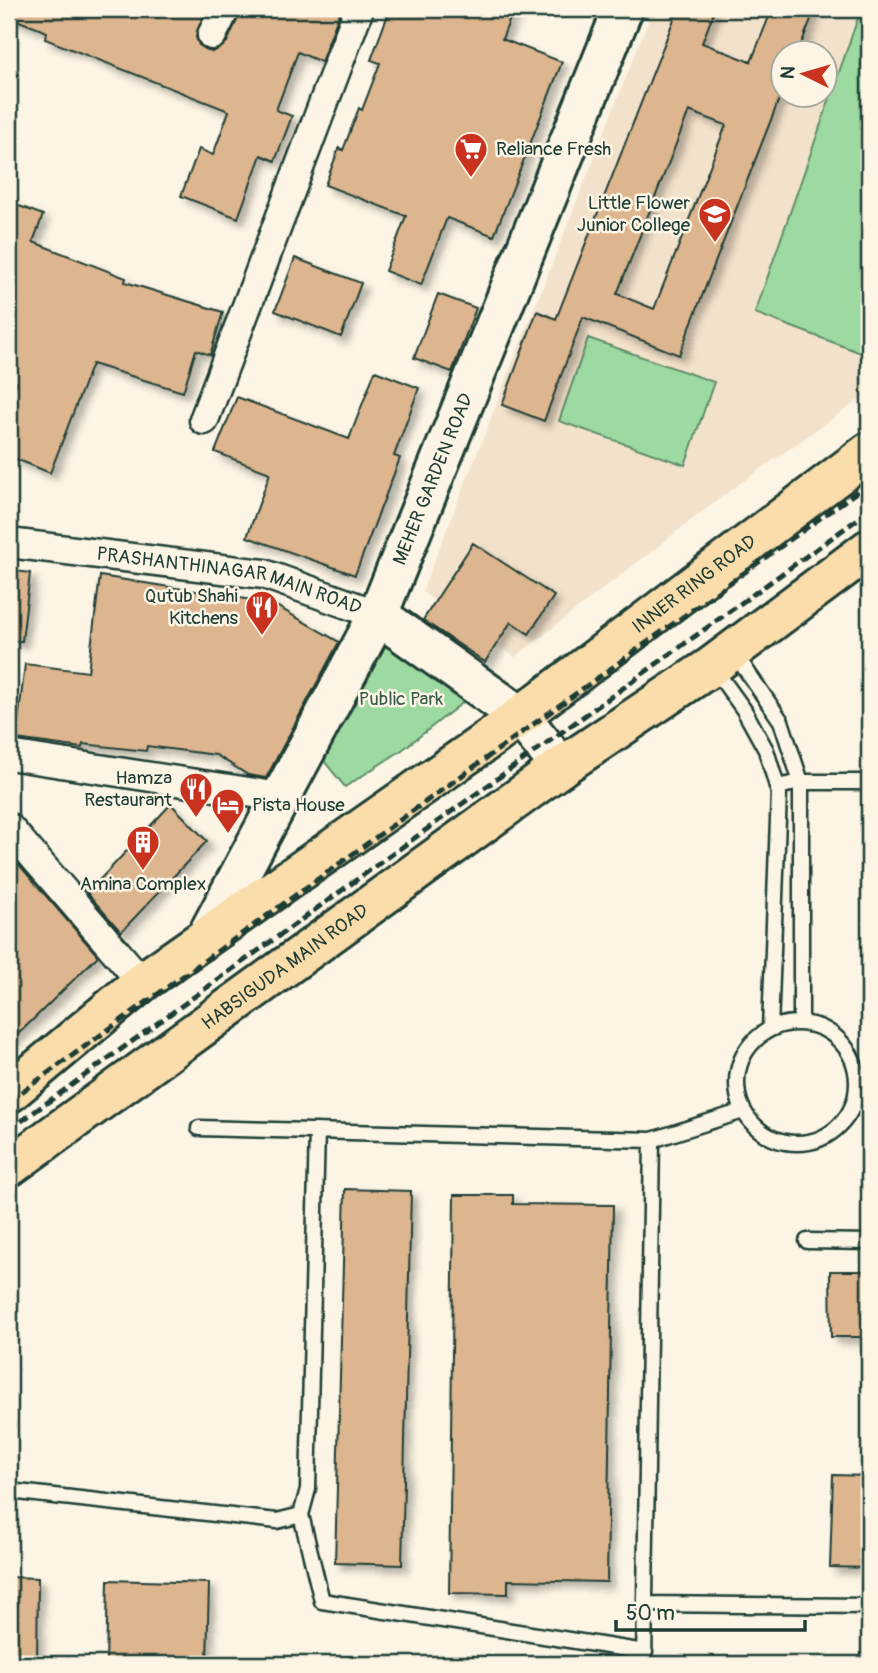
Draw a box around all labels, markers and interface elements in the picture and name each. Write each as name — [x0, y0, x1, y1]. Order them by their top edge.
north arrow — [770, 38, 840, 108]
text: N — [776, 65, 801, 80]
supermarket icon: Reliance Fresh — [452, 130, 490, 179]
place label: Reliance Fresh — [496, 137, 611, 161]
place label: Little Flower Junior College — [577, 191, 691, 237]
school or university icon: Little Flower Junior College — [696, 195, 734, 244]
street label: MEHER GARDEN ROAD — [387, 390, 478, 569]
street label: INNER RING ROAD — [627, 529, 761, 639]
street label: PRASHANTHINAGAR MAIN ROAD — [95, 542, 365, 620]
place label: Qutub Shahi Kitchens — [145, 584, 238, 630]
restaurant icon: Qutub Shahi Kitchens — [243, 588, 281, 637]
park label: Public Park — [359, 687, 443, 711]
place label: Hamza Restaurant — [84, 766, 172, 812]
restaurant icon: Hamza Restaurant — [177, 770, 215, 819]
hotel icon: Pista House — [209, 786, 247, 835]
place label: Pista House — [252, 793, 345, 817]
building icon: Amina Complex — [124, 823, 162, 872]
place label: Amina Complex — [80, 872, 206, 896]
street label: HABSIGUDA MAIN ROAD — [197, 898, 373, 1035]
scale bar — [616, 1589, 804, 1633]
text: 50 m — [626, 1600, 675, 1627]

